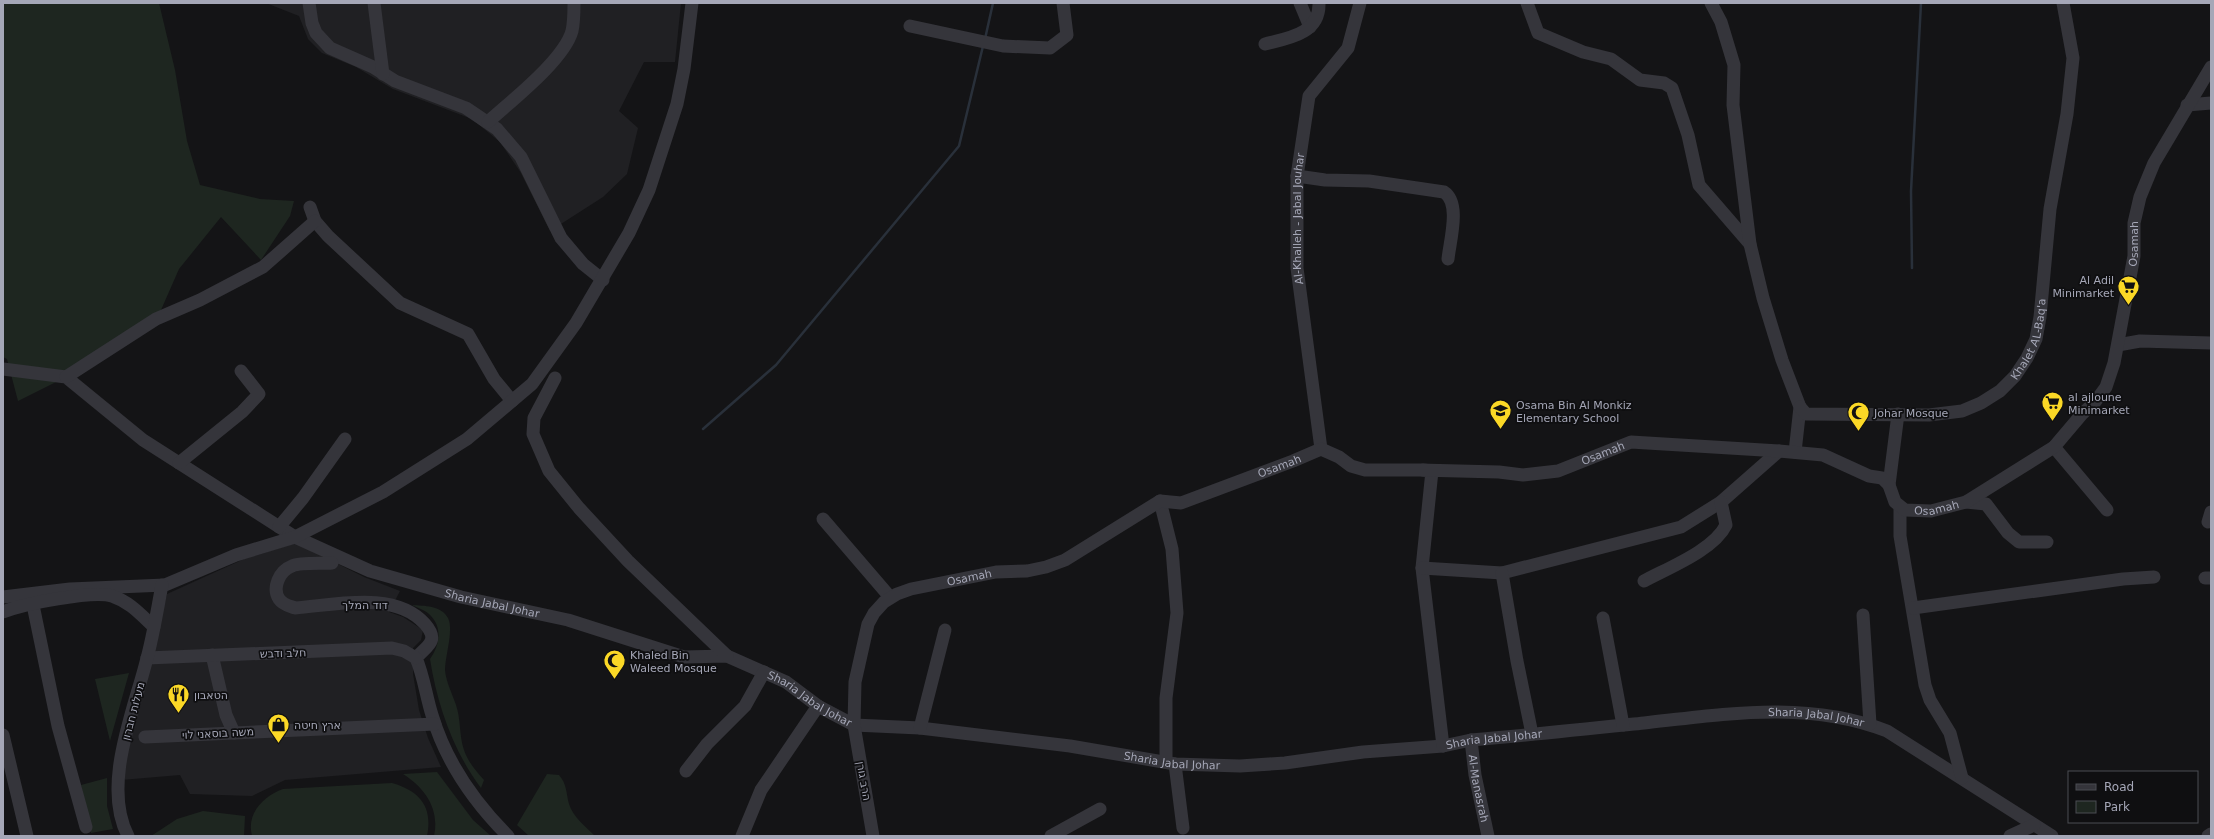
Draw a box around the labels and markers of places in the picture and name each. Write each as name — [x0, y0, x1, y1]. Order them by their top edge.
supermarket icon: Al Adil Minimarket — [2116, 273, 2142, 306]
place label: Al Adil Minimarket — [2052, 274, 2115, 300]
supermarket icon: al ajloune Minimarket — [2039, 390, 2065, 423]
place label: al ajloune Minimarket — [2068, 391, 2130, 417]
school or university icon: Osama Bin Al Monkiz Elementary School — [1487, 398, 1513, 431]
place label: Osama Bin Al Monkiz Elementary School — [1516, 399, 1632, 425]
mosque icon: Johar Mosque — [1845, 400, 1871, 433]
place label: Johar Mosque — [1873, 407, 1949, 420]
mosque icon: Khaled Bin Waleed Mosque — [602, 648, 628, 681]
place label: Khaled Bin Waleed Mosque — [630, 649, 717, 675]
restaurant icon: הטאבון — [165, 682, 191, 715]
place label: הטאבון — [194, 689, 228, 702]
shop icon: ארץ חיטה — [265, 712, 291, 745]
place label: ארץ חיטה — [294, 719, 341, 732]

